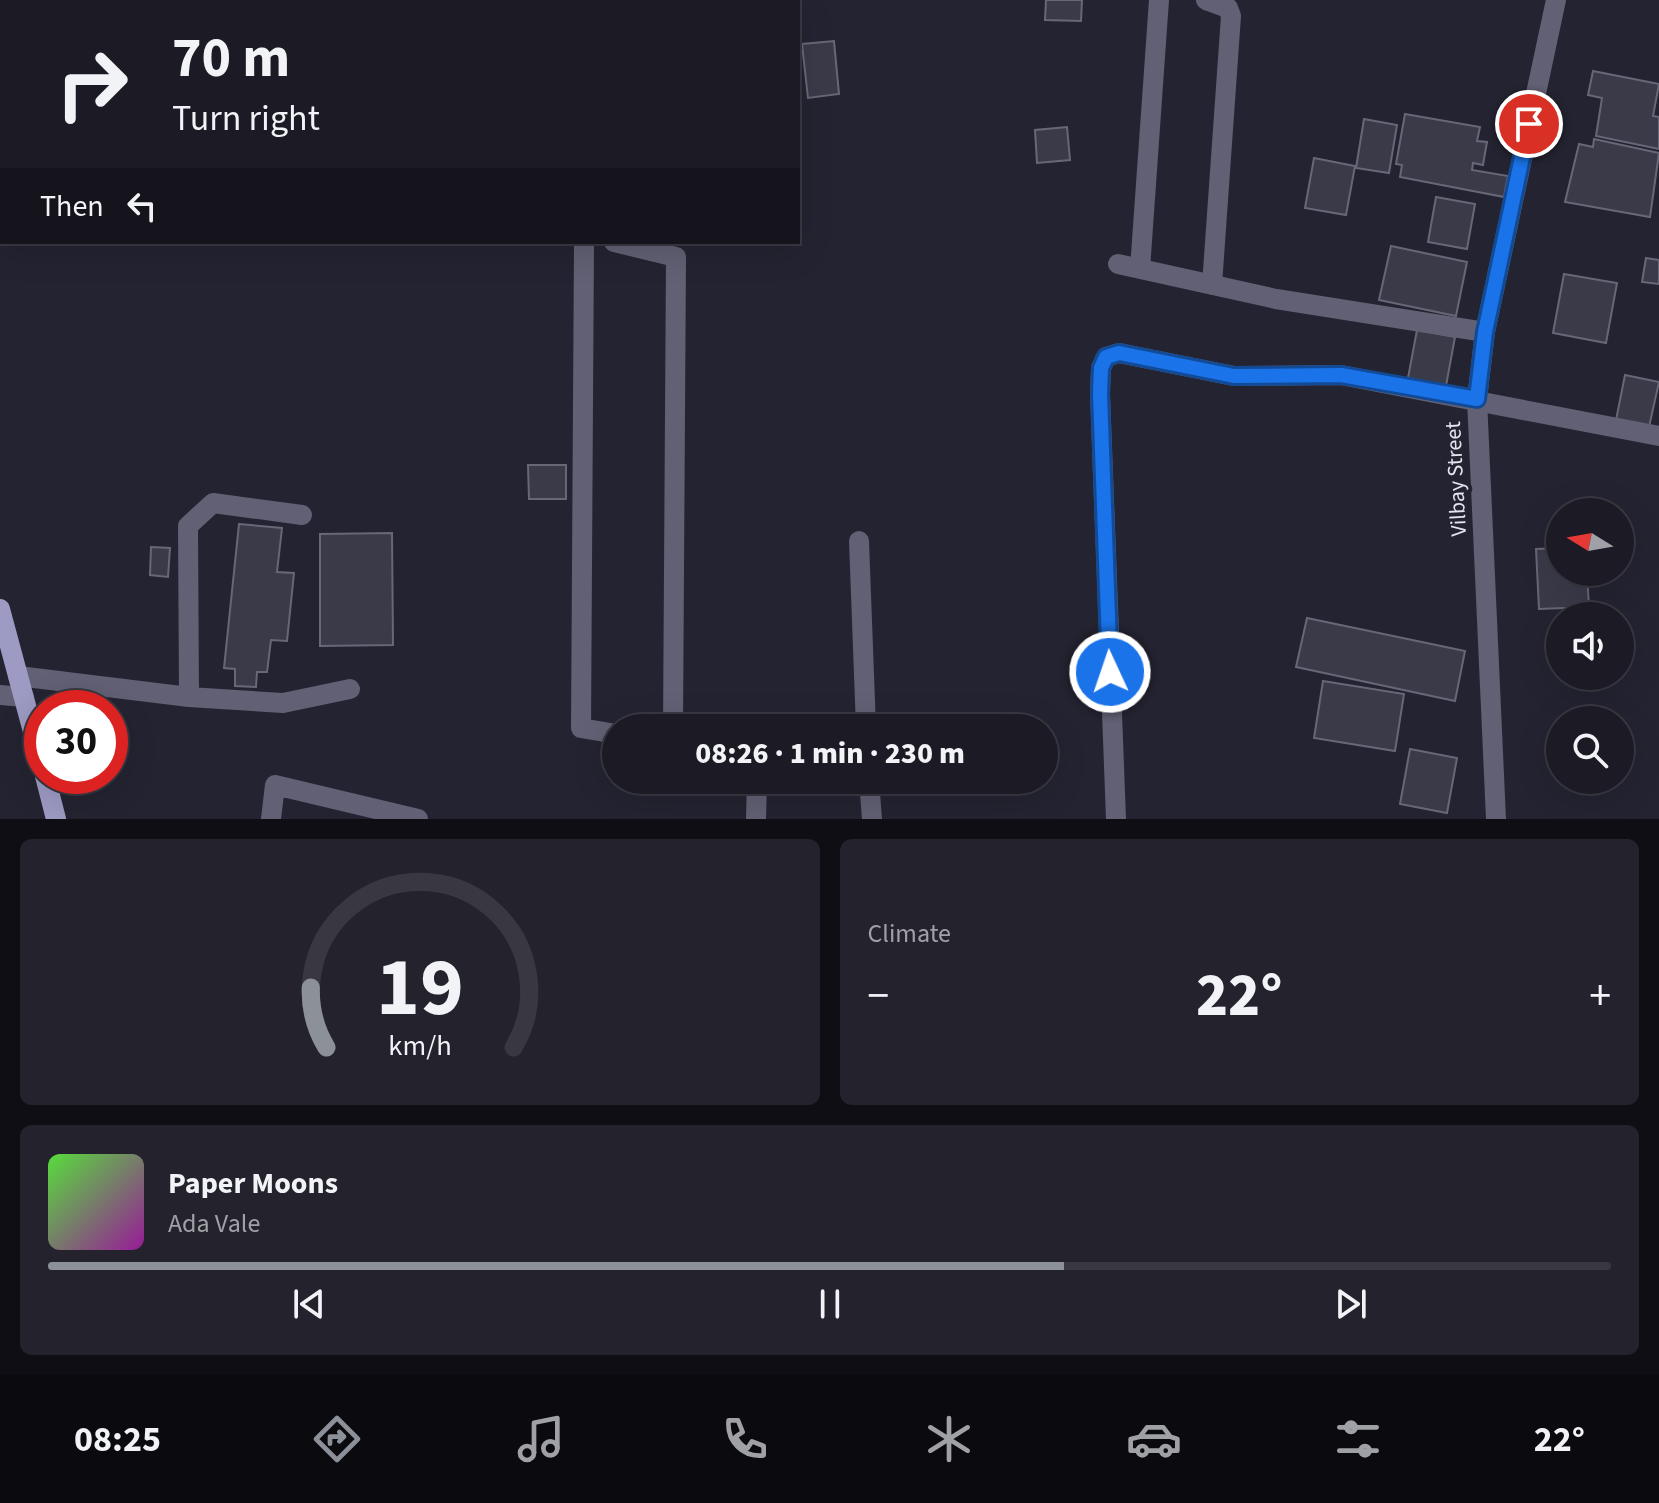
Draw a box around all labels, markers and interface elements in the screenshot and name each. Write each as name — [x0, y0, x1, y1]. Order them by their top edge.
text: 70 m — [172, 19, 290, 98]
icon: right — [40, 32, 144, 136]
pin — [1495, 90, 1563, 158]
text: Turn right — [172, 93, 320, 144]
icon: arrive — [1507, 102, 1551, 146]
icon: left — [120, 184, 164, 228]
text: Then — [40, 185, 104, 228]
street label: Vilbay Street — [1437, 420, 1475, 537]
north arrow — [1546, 498, 1634, 586]
map controls — [1546, 498, 1634, 794]
button: sound — [1546, 602, 1634, 690]
position arrow — [1068, 630, 1152, 714]
speed limit sign: 30 — [24, 690, 128, 794]
button: search — [1546, 706, 1634, 794]
text: 08:26 · 1 min · 230 m — [695, 732, 965, 775]
text: Climate — [868, 915, 951, 952]
text: 19 — [376, 929, 464, 1047]
text: 22° — [1196, 954, 1282, 1039]
text: − — [868, 965, 889, 1028]
text: + — [1589, 965, 1611, 1028]
text: km/h — [388, 1026, 451, 1066]
text: Paper Moons — [168, 1162, 338, 1205]
text: Ada Vale — [168, 1205, 260, 1242]
icon: previous — [287, 1282, 331, 1326]
icon: pause — [808, 1282, 852, 1326]
icon: next — [1329, 1282, 1373, 1326]
icon: directions — [309, 1411, 365, 1467]
icon: music — [513, 1411, 569, 1467]
icon: phone — [717, 1411, 773, 1467]
icon: climate — [921, 1411, 977, 1467]
icon: car — [1126, 1411, 1182, 1467]
icon: filters — [1330, 1411, 1386, 1467]
text: 08:25 — [74, 1414, 161, 1465]
text: 22° — [1534, 1414, 1585, 1465]

